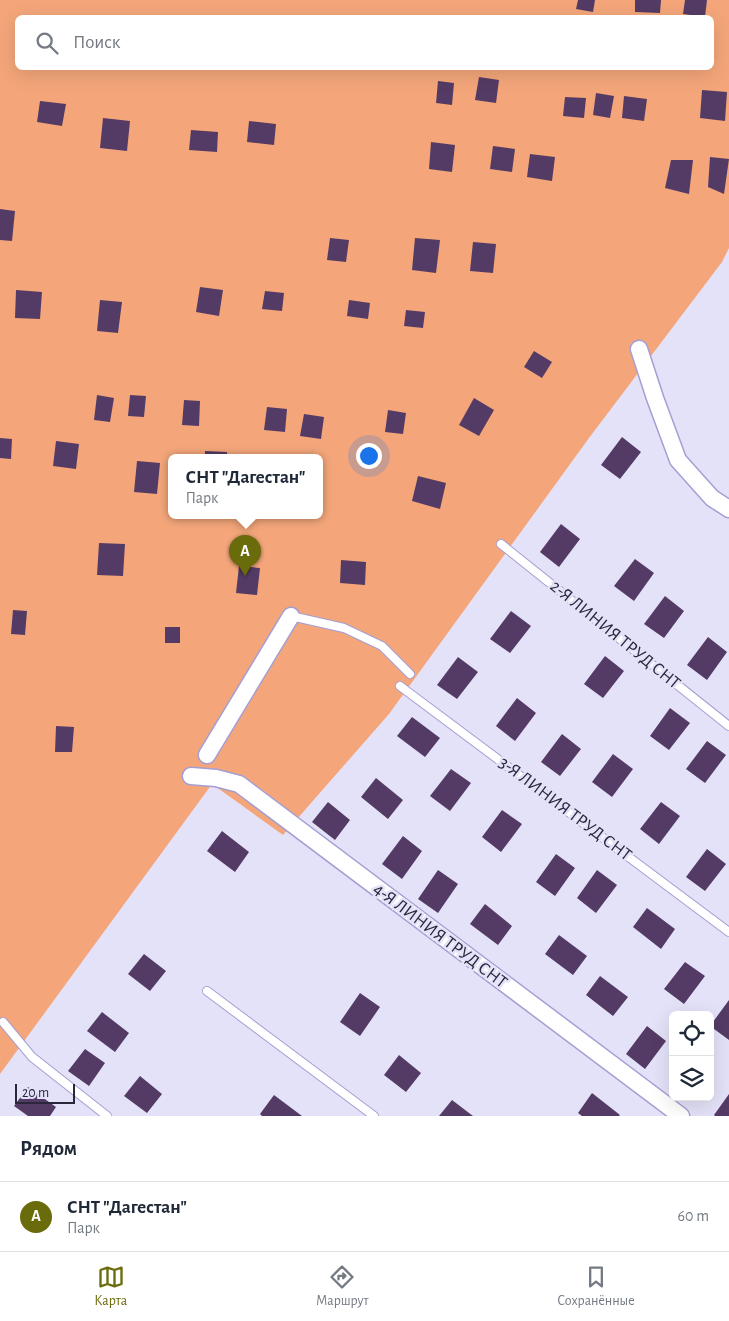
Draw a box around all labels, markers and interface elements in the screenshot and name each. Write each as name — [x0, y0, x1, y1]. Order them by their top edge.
search box — [15, 15, 714, 70]
icon: search — [33, 29, 61, 57]
text: Поиск — [73, 33, 120, 52]
your location — [356, 443, 382, 469]
popup — [168, 454, 323, 519]
text: СНТ "Дагестан" — [186, 468, 305, 487]
text: Парк — [186, 490, 218, 506]
pin: A — [229, 535, 261, 576]
street label: 2-Я ЛИНИЯ ТРУД СНТ — [547, 577, 684, 693]
street label: 3-Я ЛИНИЯ ТРУД СНТ — [495, 753, 635, 865]
street label: 4-Я ЛИНИЯ ТРУД СНТ — [370, 880, 510, 992]
map controls — [669, 1011, 714, 1101]
button: locate — [669, 1011, 714, 1056]
button: layers — [669, 1056, 714, 1101]
scale bar — [15, 1081, 75, 1104]
text: 20 m — [22, 1086, 49, 1100]
text: Рядом — [20, 1138, 77, 1159]
text: СНТ "Дагестан" — [67, 1198, 187, 1217]
text: A — [31, 1208, 41, 1224]
text: 60 m — [678, 1208, 709, 1224]
text: Парк — [67, 1220, 100, 1236]
tab: Карта — [94, 1263, 127, 1310]
tab: Маршрут — [316, 1263, 369, 1310]
tab: Сохранённые — [557, 1263, 635, 1310]

